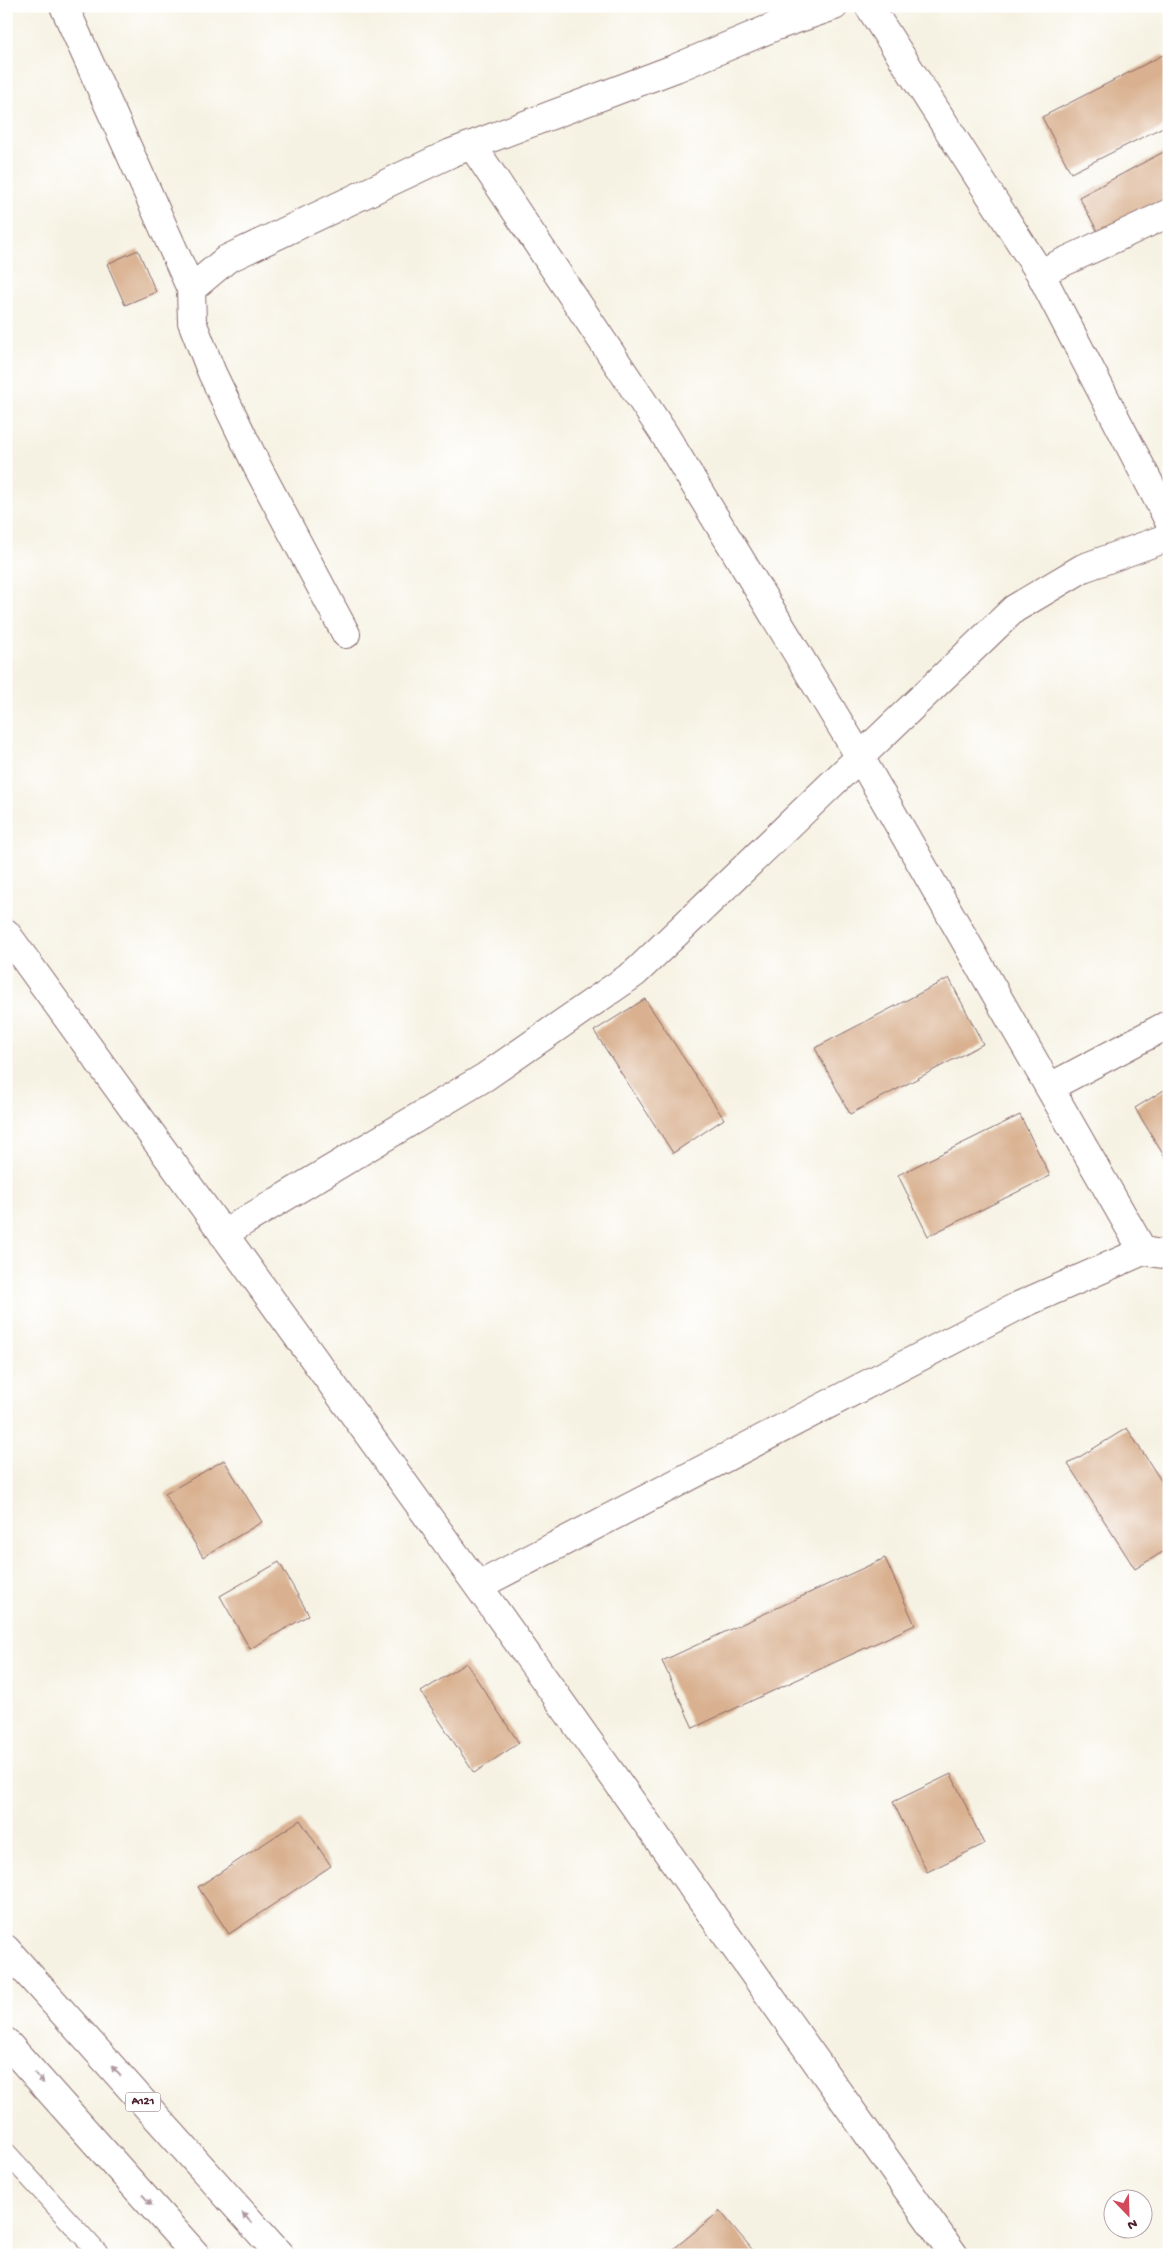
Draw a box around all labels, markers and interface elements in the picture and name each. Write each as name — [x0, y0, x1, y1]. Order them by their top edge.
one-way arrow — [110, 2065, 121, 2078]
one-way arrow — [33, 2072, 45, 2084]
road number: A121 — [126, 2092, 160, 2112]
north arrow — [1102, 2188, 1152, 2238]
one-way arrow — [141, 2193, 153, 2205]
one-way arrow — [242, 2212, 253, 2225]
text: N — [1125, 2214, 1140, 2233]

